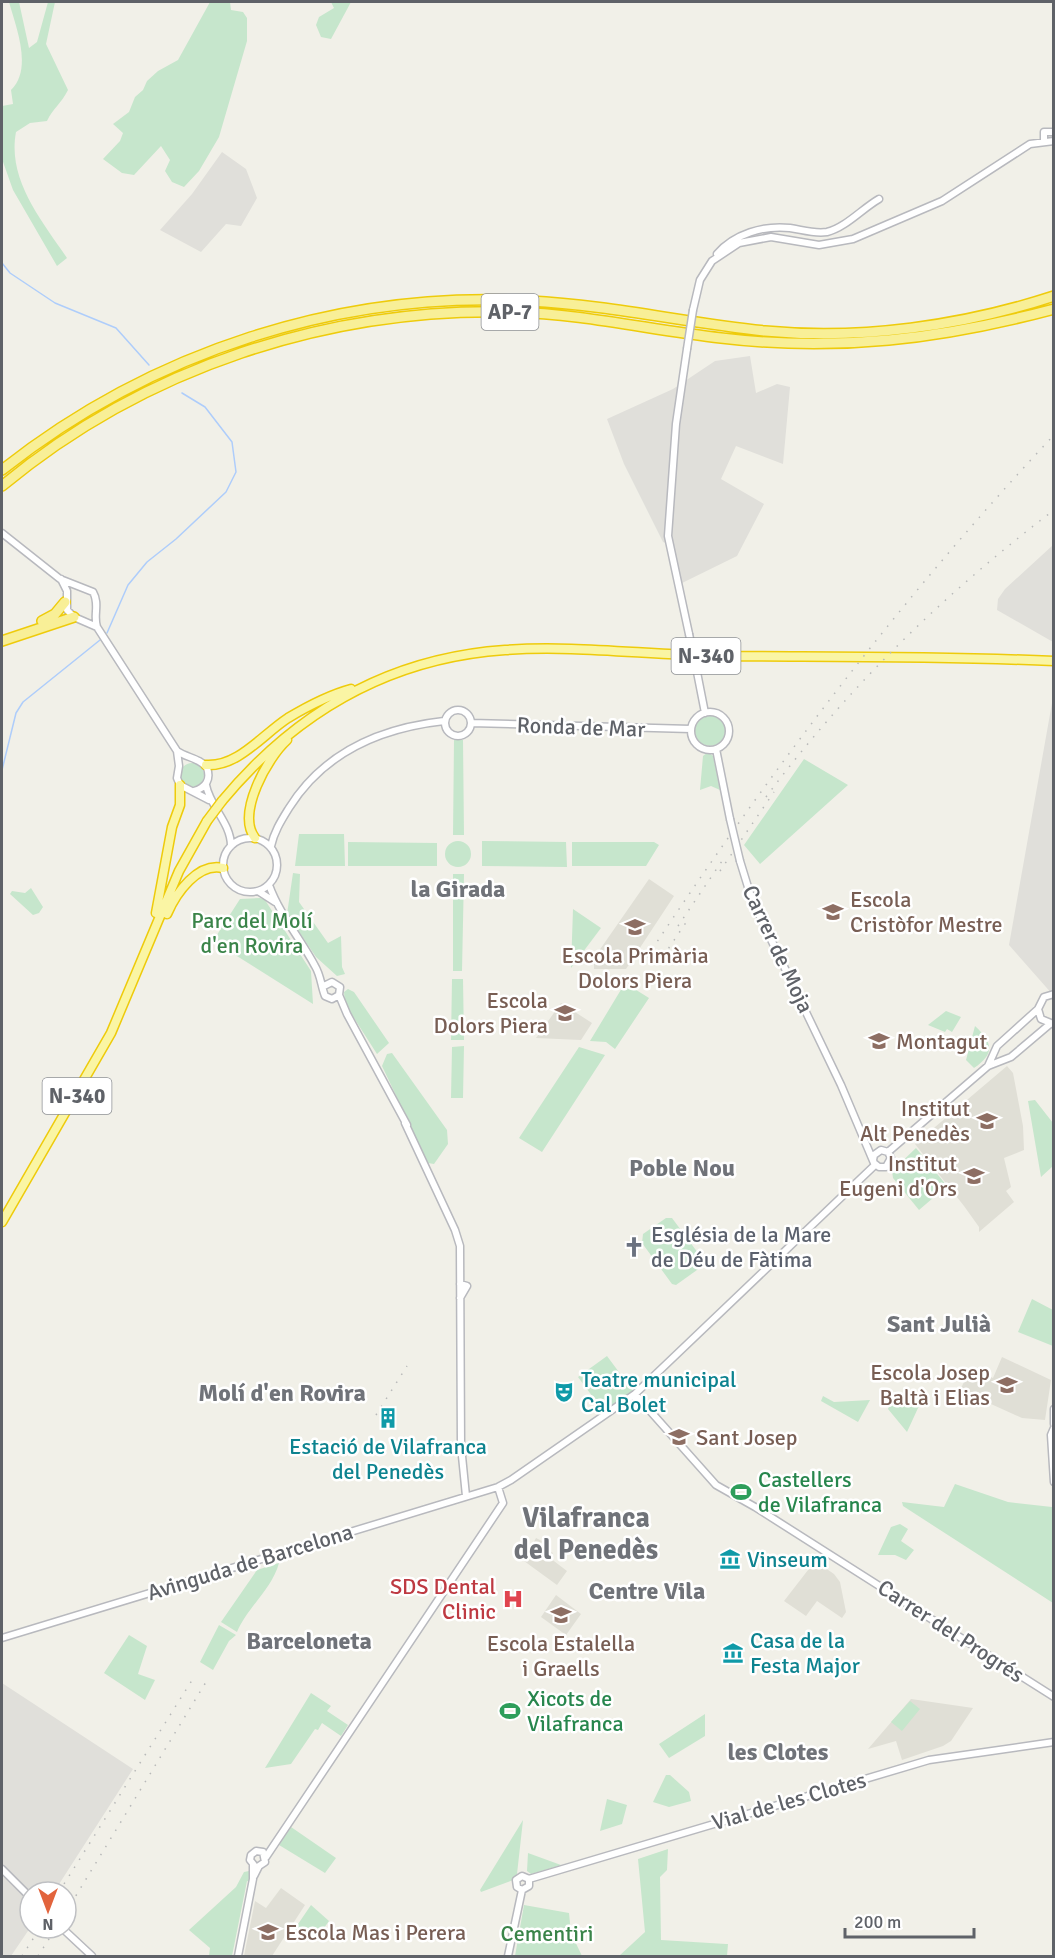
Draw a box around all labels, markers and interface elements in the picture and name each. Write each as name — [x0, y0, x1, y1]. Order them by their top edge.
road number: AP-7 — [482, 294, 538, 330]
road number: N-340 — [672, 638, 740, 674]
street label: Ronda de Mar — [516, 711, 646, 743]
district label: la Girada — [411, 874, 505, 904]
street label: Carrer de Moja — [737, 881, 819, 1017]
place label: Escola Cristòfor Mestre — [850, 886, 1003, 938]
school or university icon: Escola Cristòfor Mestre — [821, 900, 845, 924]
park label: Parc del Molí d'en Rovira — [191, 907, 313, 959]
school or university icon: Escola Primària Dolors Piera — [623, 915, 647, 939]
place label: Escola Primària Dolors Piera — [561, 942, 709, 994]
place label: Escola Dolors Piera — [434, 987, 548, 1039]
school or university icon: Escola Dolors Piera — [553, 1001, 577, 1025]
place label: Montagut — [896, 1028, 988, 1055]
school or university icon: Montagut — [867, 1029, 891, 1053]
road number: N-340 — [42, 1078, 112, 1114]
place label: Institut Alt Penedès — [860, 1095, 970, 1147]
school or university icon: Institut Alt Penedès — [975, 1109, 999, 1133]
place label: Institut Eugeni d'Ors — [839, 1150, 957, 1202]
district label: Poble Nou — [629, 1153, 735, 1183]
school or university icon: Institut Eugeni d'Ors — [962, 1164, 986, 1188]
place label: Església de la Mare de Déu de Fàtima — [651, 1221, 831, 1273]
church icon: Església de la Mare de Déu de Fàtima — [622, 1235, 646, 1259]
district label: Sant Julià — [887, 1309, 991, 1339]
place label: Escola Josep Baltà i Elias — [870, 1359, 990, 1411]
place label: Teatre municipal Cal Bolet — [581, 1366, 737, 1418]
school or university icon: Escola Josep Baltà i Elias — [995, 1373, 1019, 1397]
district label: Molí d'en Rovira — [198, 1378, 366, 1408]
theatre icon: Teatre municipal Cal Bolet — [552, 1380, 576, 1404]
building icon: Estació de Vilafranca del Penedès — [376, 1406, 400, 1430]
place label: Sant Josep — [696, 1424, 798, 1451]
school or university icon: Sant Josep — [667, 1425, 691, 1449]
place label: Estació de Vilafranca del Penedès — [289, 1433, 487, 1485]
place label: Castellers de Vilafranca — [758, 1466, 882, 1518]
sports icon: Castellers de Vilafranca — [729, 1480, 753, 1504]
district label: Vilafranca del Penedès — [514, 1501, 658, 1567]
street label: Avinguda de Barcelona — [144, 1518, 356, 1606]
place label: Vinseum — [747, 1546, 828, 1573]
museum icon: Vinseum — [718, 1547, 742, 1571]
place label: SDS Dental Clinic — [390, 1573, 496, 1625]
street label: Carrer del Progrés — [873, 1574, 1029, 1688]
district label: Centre Vila — [589, 1576, 705, 1606]
hospital icon: SDS Dental Clinic — [501, 1587, 525, 1611]
school or university icon: Escola Estalella i Graells — [549, 1603, 573, 1627]
district label: Barceloneta — [246, 1626, 372, 1656]
place label: Casa de la Festa Major — [750, 1627, 860, 1679]
place label: Escola Estalella i Graells — [487, 1630, 635, 1682]
museum icon: Casa de la Festa Major — [721, 1641, 745, 1665]
place label: Xicots de Vilafranca — [527, 1685, 624, 1737]
sports icon: Xicots de Vilafranca — [498, 1699, 522, 1723]
district label: les Clotes — [728, 1737, 829, 1767]
street label: Vial de les Clotes — [709, 1766, 869, 1836]
north arrow — [18, 1880, 78, 1940]
scale bar — [845, 1901, 974, 1939]
text: 200 m — [854, 1911, 901, 1933]
text: N — [42, 1914, 54, 1934]
place label: Escola Mas i Perera — [285, 1919, 466, 1946]
school or university icon: Escola Mas i Perera — [256, 1920, 280, 1944]
park label: Cementiri — [501, 1920, 593, 1947]

